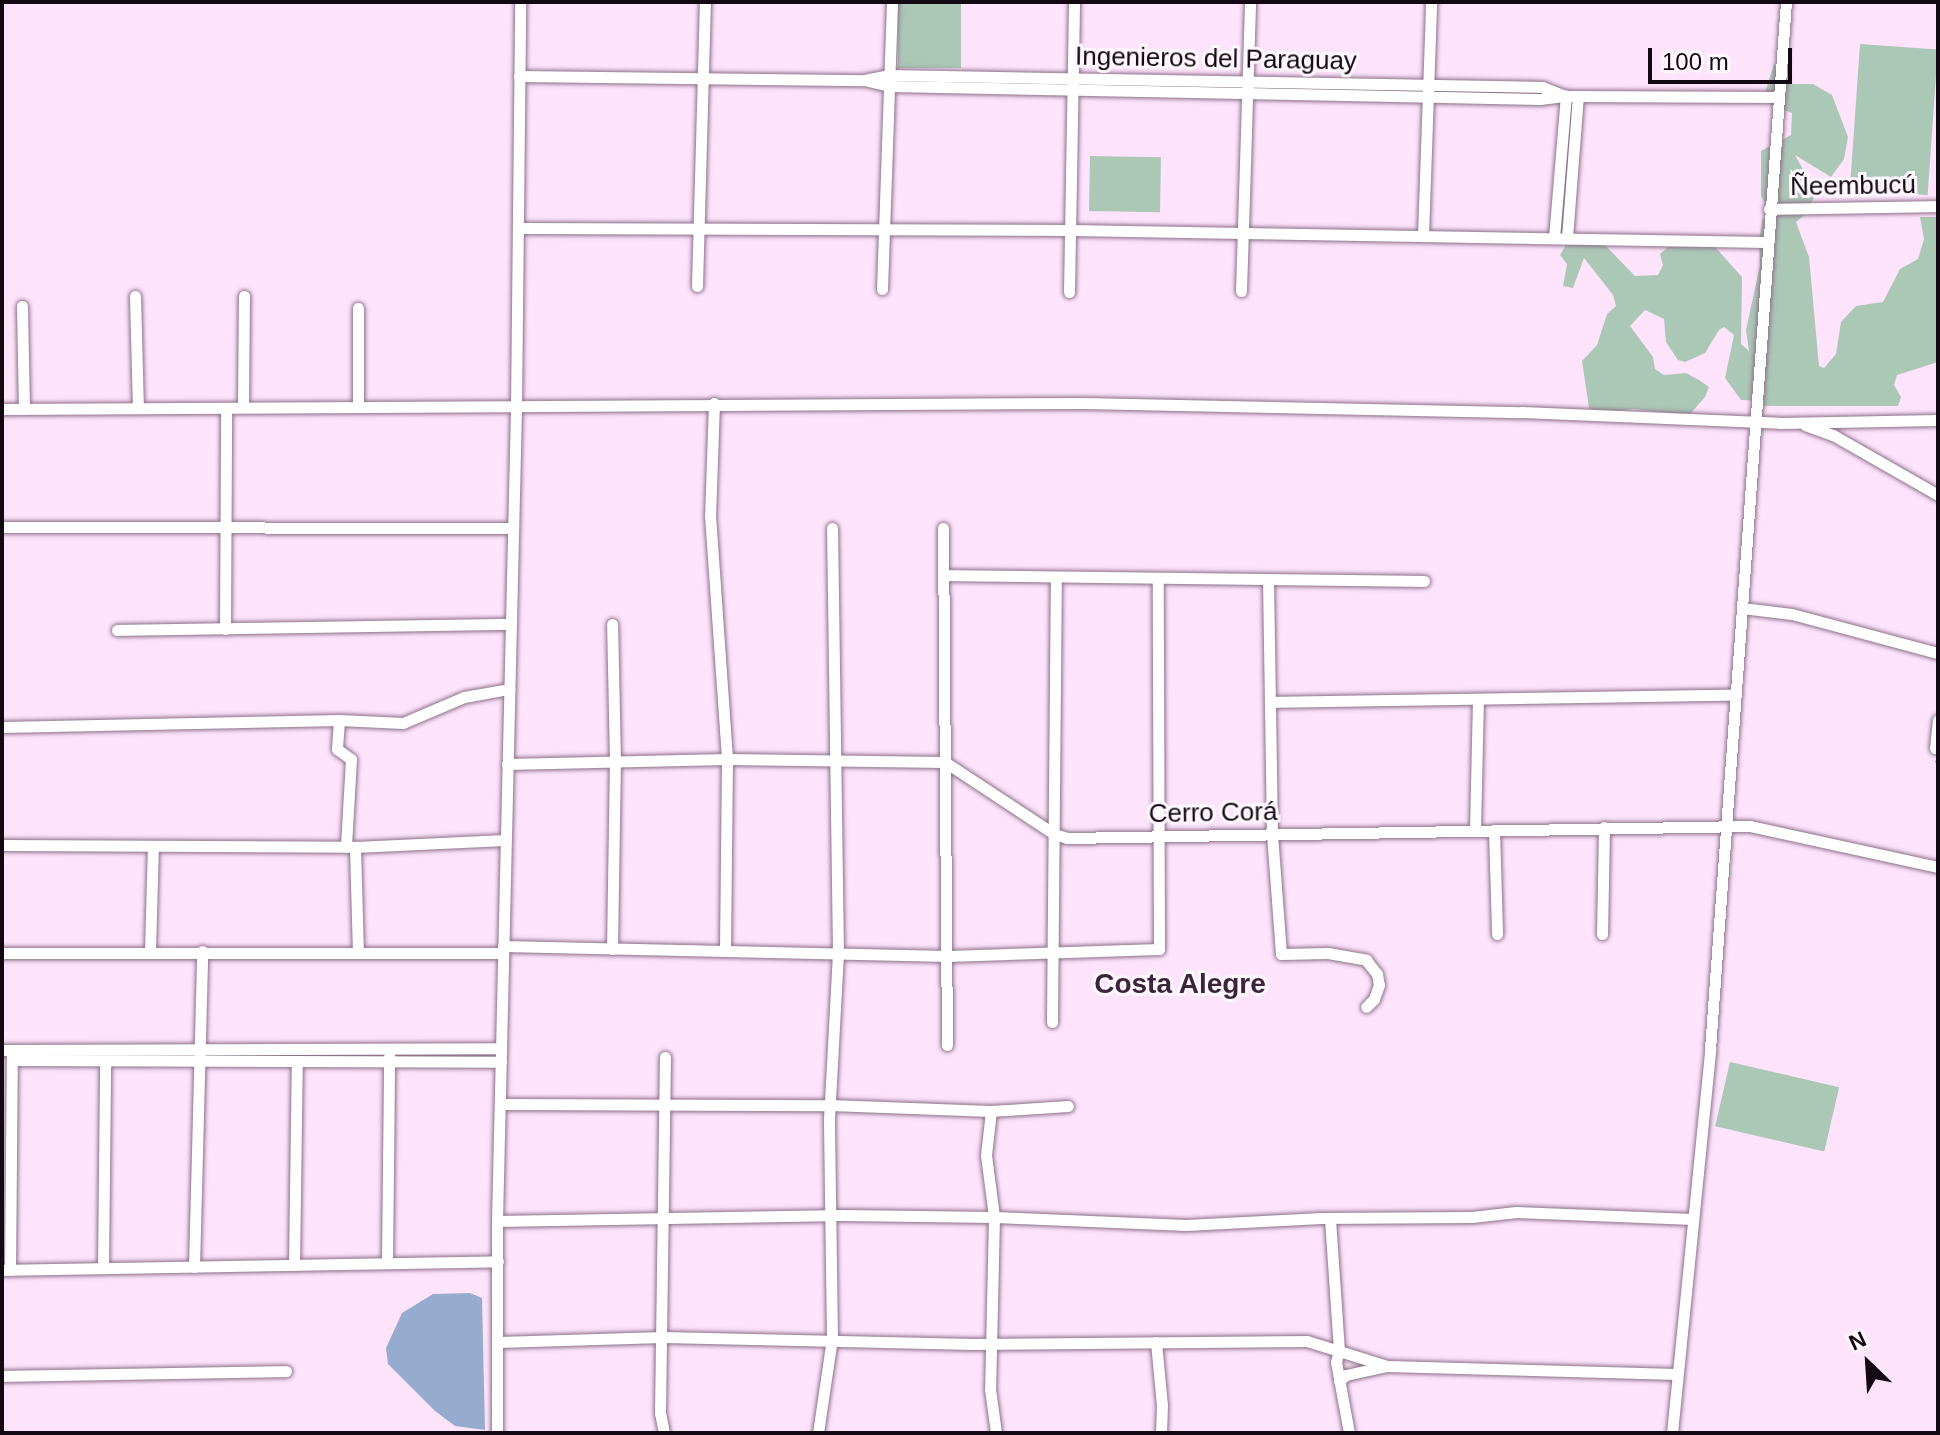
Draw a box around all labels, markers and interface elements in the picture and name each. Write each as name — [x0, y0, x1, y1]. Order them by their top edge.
scale bar — [1652, 32, 1796, 82]
street label: Ingenieros del Paraguay — [1075, 41, 1357, 77]
text: 100 m — [1662, 48, 1729, 75]
street label: Ñeembucú — [1790, 169, 1916, 203]
street label: Cerro Corá — [1148, 796, 1278, 830]
district label: Costa Alegre — [1094, 967, 1266, 1001]
north arrow — [1828, 1323, 1908, 1403]
text: N — [1845, 1326, 1870, 1355]

